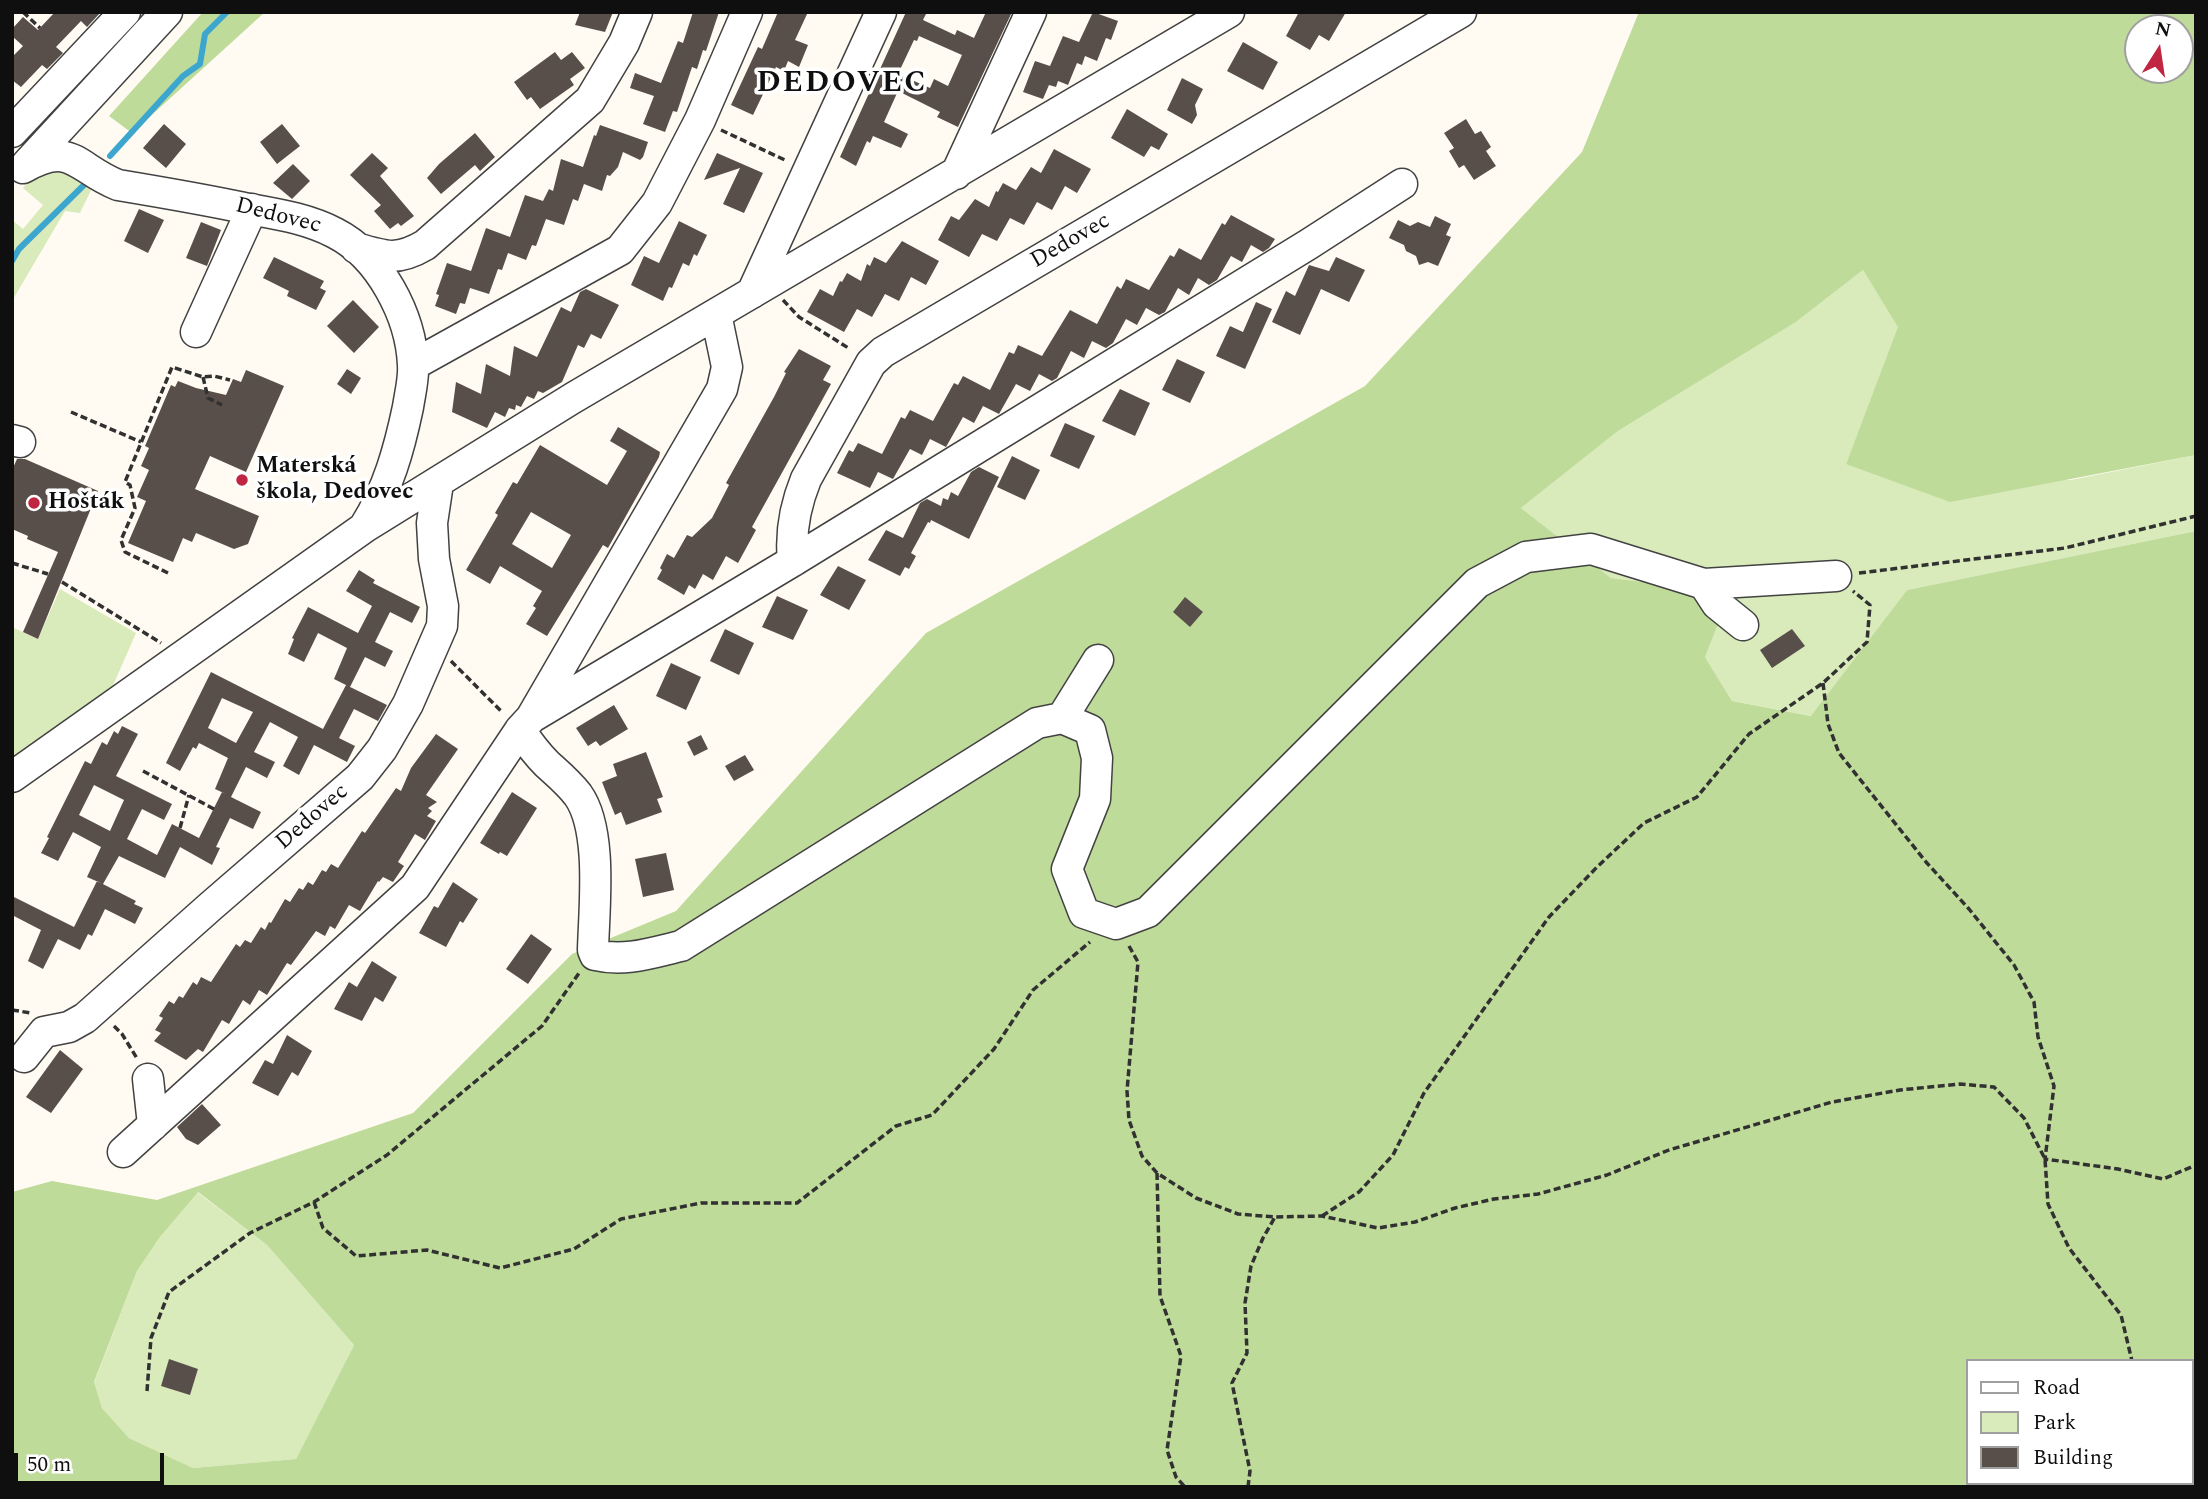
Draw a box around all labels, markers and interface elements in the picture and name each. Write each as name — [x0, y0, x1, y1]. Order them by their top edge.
north arrow — [2124, 14, 2194, 84]
text: N — [2152, 14, 2174, 46]
district label: DEDOVEC — [757, 67, 927, 103]
street label: Dedovec — [232, 193, 324, 241]
street label: Dedovec — [1026, 208, 1116, 276]
place label: Materská škola, Dedovec — [256, 453, 413, 507]
marker: Materská škola, Dedovec — [234, 472, 250, 488]
place label: Hošták — [48, 489, 124, 517]
marker: Hošták — [26, 495, 42, 511]
street label: Dedovec — [271, 779, 355, 857]
legend — [1966, 1359, 2194, 1485]
text: Road — [2033, 1372, 2080, 1404]
text: Park — [2033, 1407, 2076, 1439]
scale bar — [18, 1440, 168, 1484]
text: Building — [2033, 1442, 2113, 1474]
text: 50 m — [27, 1449, 71, 1481]

